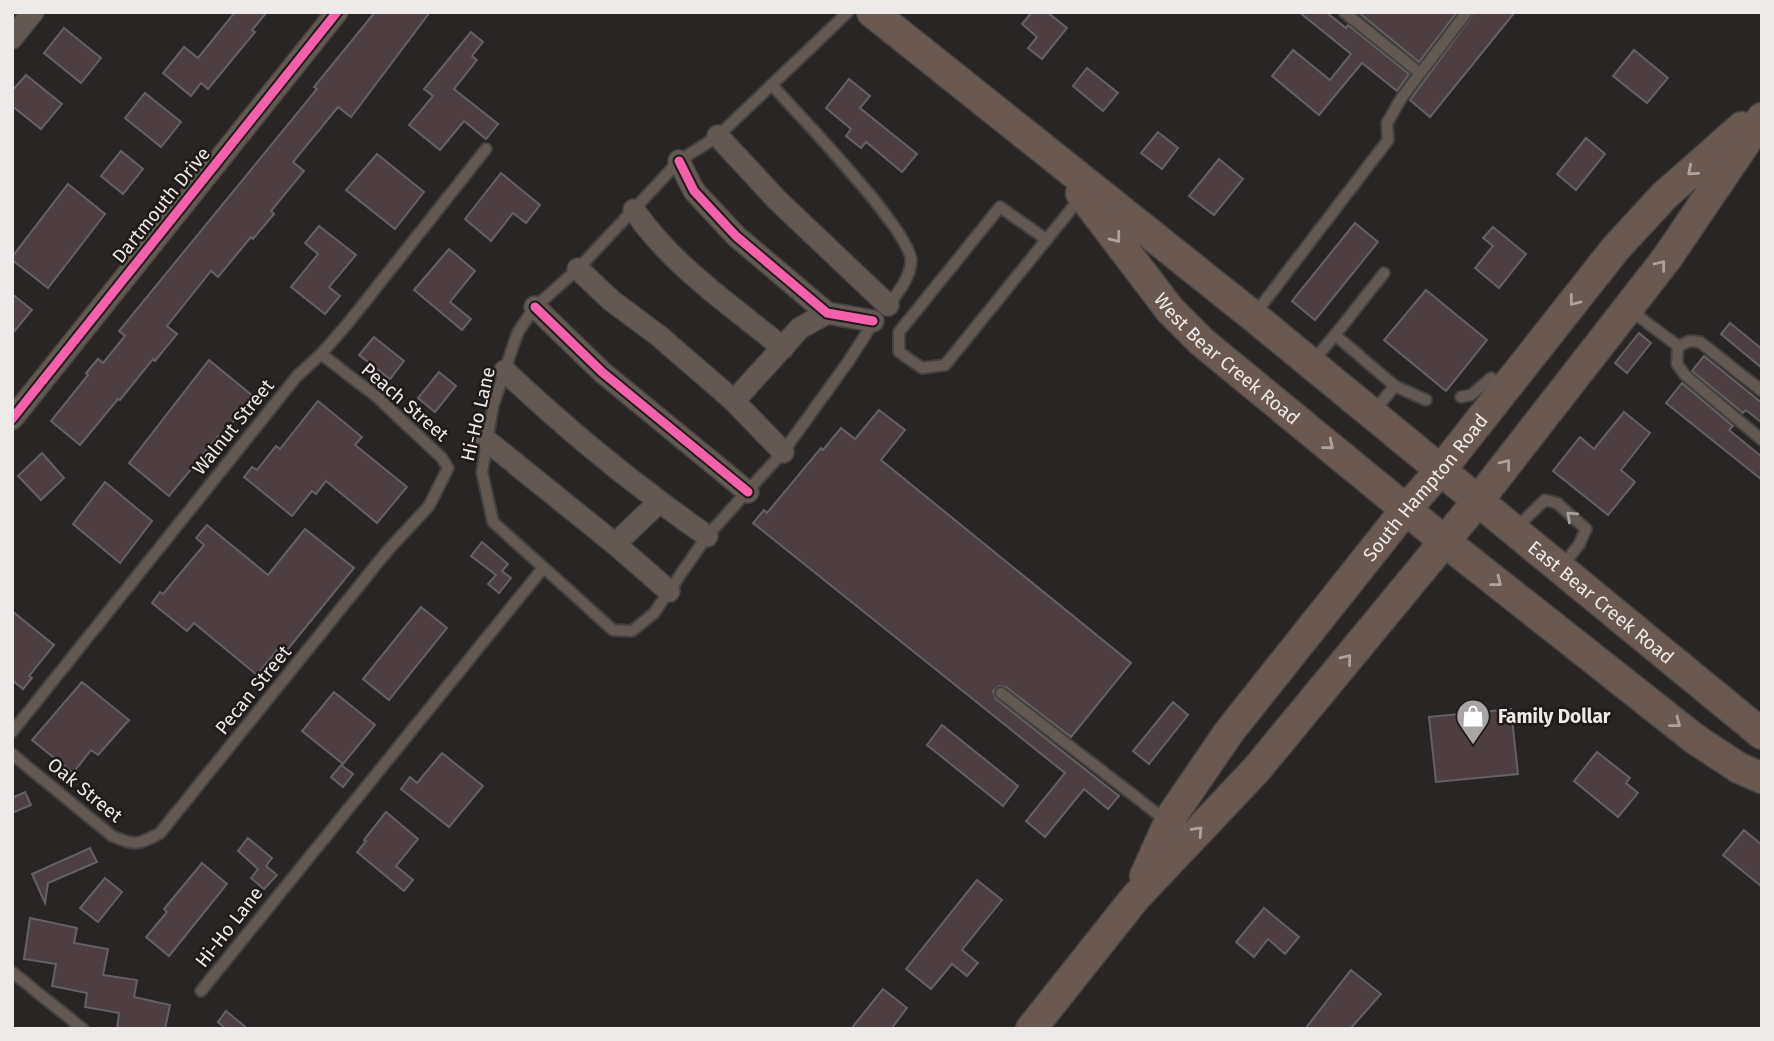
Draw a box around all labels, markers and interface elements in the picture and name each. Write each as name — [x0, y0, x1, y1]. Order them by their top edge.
street label: Dartmouth Drive — [107, 142, 215, 268]
one-way arrow — [1687, 163, 1700, 175]
one-way arrow — [1107, 230, 1120, 243]
one-way arrow — [1653, 260, 1666, 273]
street label: West Bear Creek Road — [1149, 288, 1305, 429]
one-way arrow — [1570, 294, 1583, 306]
street label: Peach Street — [357, 358, 453, 446]
street label: Hi-Ho Lane — [456, 365, 500, 463]
street label: Walnut Street — [187, 374, 279, 479]
street label: South Hampton Road — [1358, 409, 1492, 566]
one-way arrow — [1322, 437, 1334, 450]
one-way arrow — [1498, 459, 1511, 471]
one-way arrow — [1567, 511, 1580, 524]
street label: East Bear Creek Road — [1524, 535, 1679, 669]
one-way arrow — [1489, 574, 1502, 587]
street label: Pecan Street — [210, 641, 296, 739]
one-way arrow — [1338, 654, 1351, 666]
shop icon: Family Dollar — [1454, 697, 1492, 746]
place label: Family Dollar — [1498, 705, 1611, 728]
one-way arrow — [1668, 715, 1680, 728]
street label: Oak Street — [43, 753, 127, 827]
one-way arrow — [1190, 826, 1203, 839]
street label: Hi-Ho Lane — [190, 882, 268, 972]

